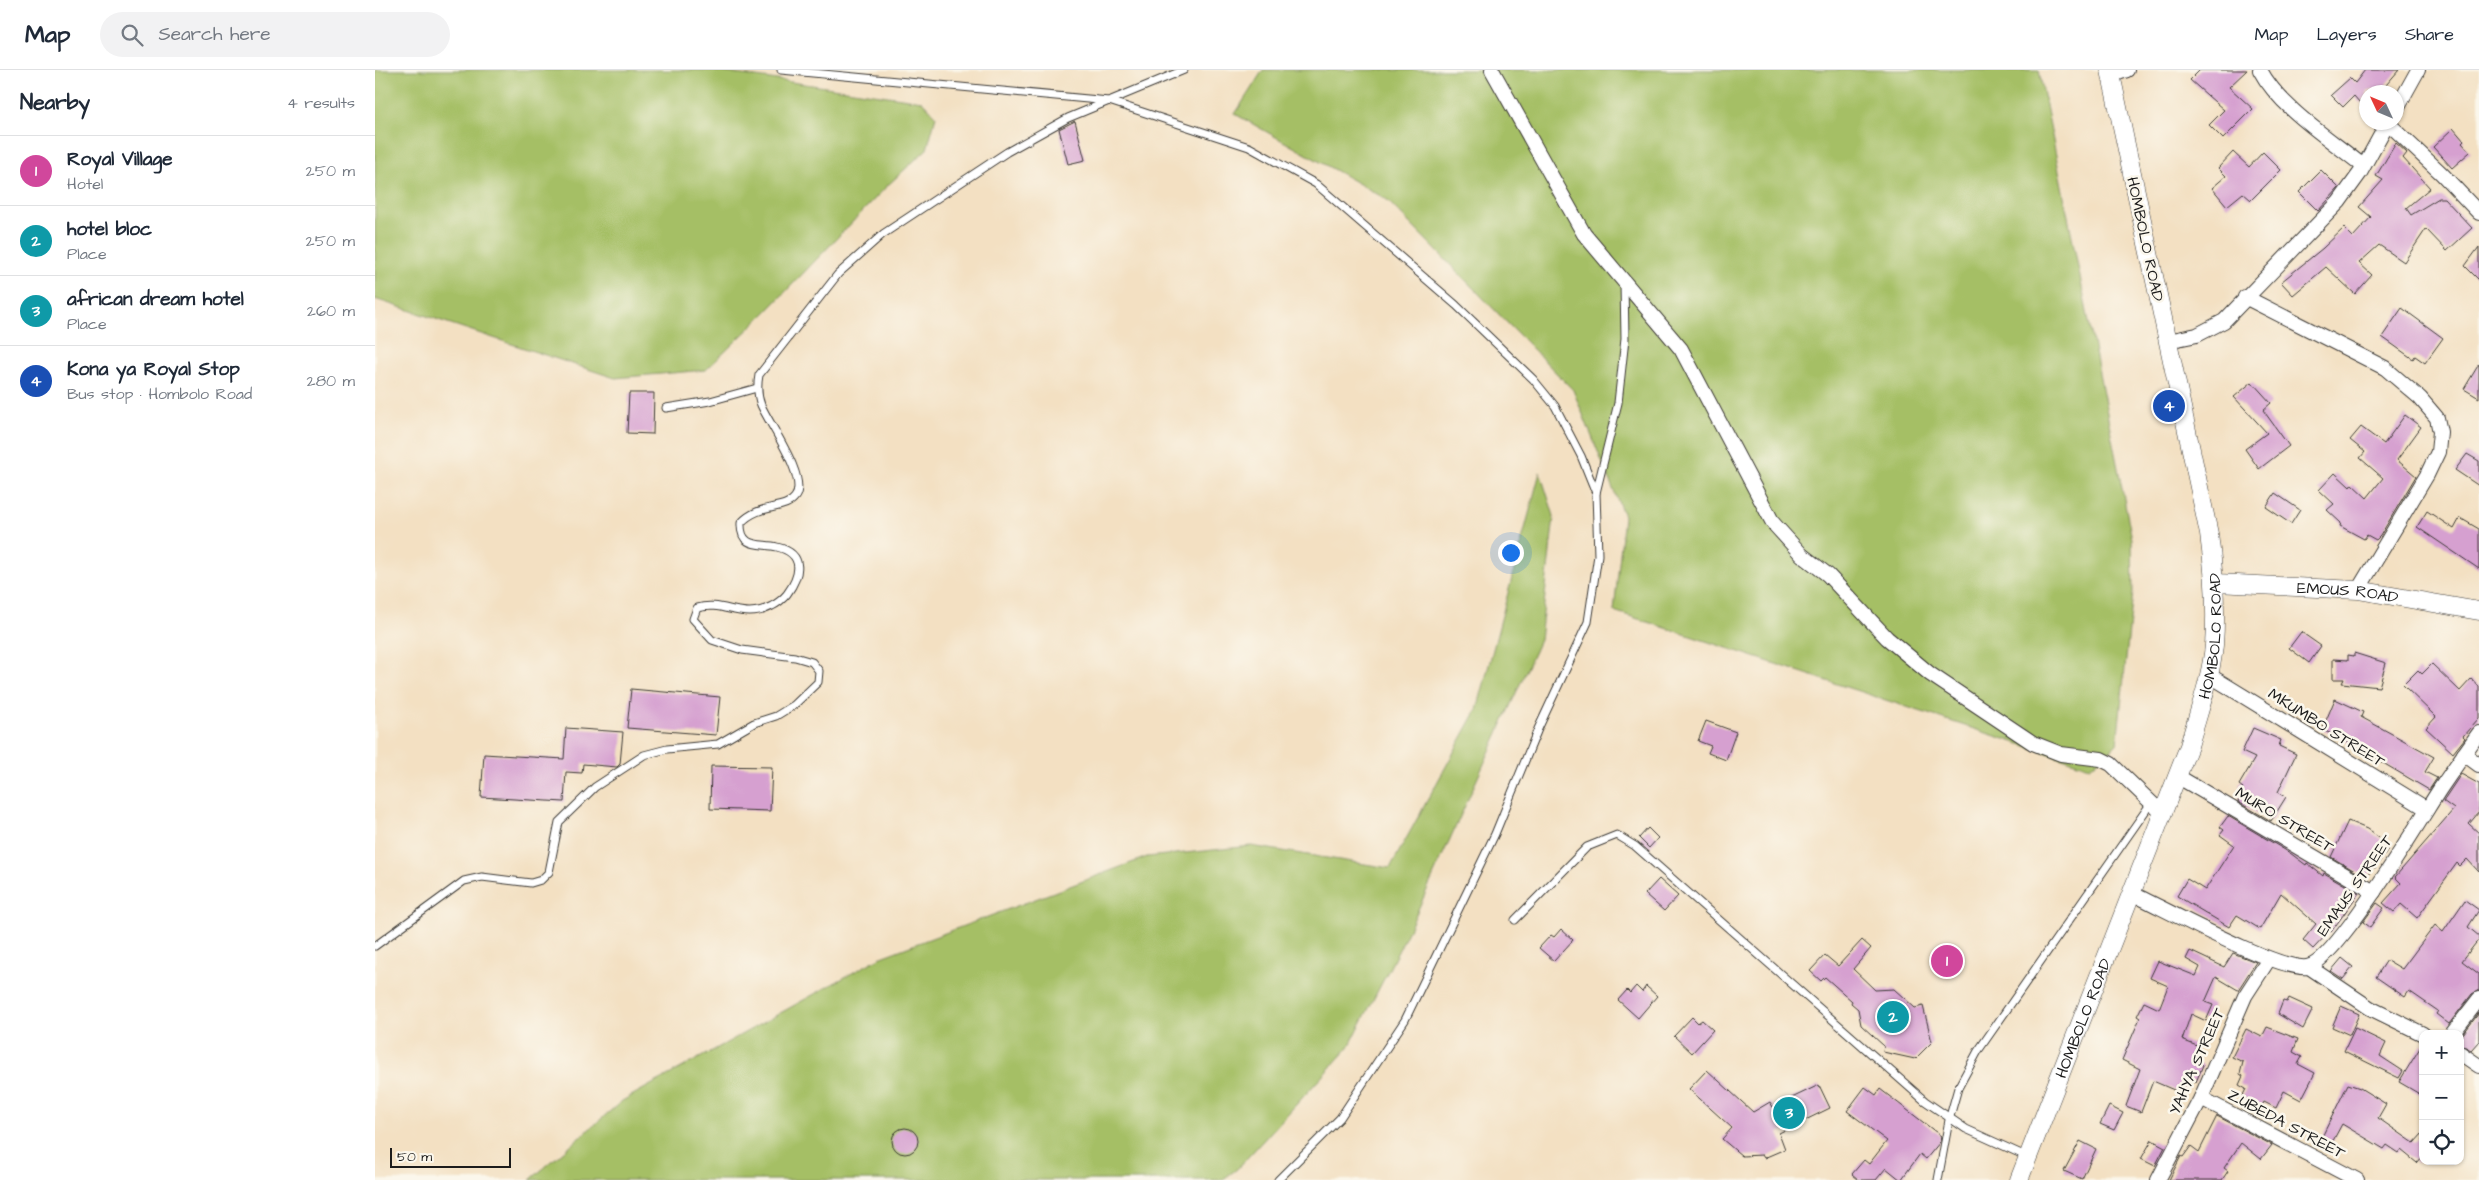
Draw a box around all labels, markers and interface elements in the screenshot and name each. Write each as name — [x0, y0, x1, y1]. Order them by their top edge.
search box — [100, 12, 450, 57]
text: Map — [25, 18, 70, 52]
icon: search — [118, 21, 146, 49]
text: Search here — [158, 21, 271, 48]
text: Map — [2254, 22, 2288, 47]
text: Layers — [2316, 22, 2377, 47]
text: Share — [2405, 22, 2454, 47]
north arrow — [2359, 85, 2404, 130]
text: Nearby — [20, 88, 90, 117]
text: 4 results — [287, 92, 355, 114]
text: Royal Village — [67, 146, 172, 173]
text: 1 — [35, 160, 37, 182]
text: 250 m — [306, 160, 355, 182]
text: Hotel — [67, 173, 103, 195]
street label: HOMBOLO ROAD — [2121, 175, 2169, 303]
text: hotel bloc — [67, 216, 152, 243]
text: 2 — [31, 230, 41, 252]
text: 250 m — [306, 230, 355, 252]
text: Place — [67, 243, 107, 265]
text: african dream hotel — [67, 286, 244, 313]
text: 3 — [32, 300, 40, 322]
text: 260 m — [307, 300, 355, 322]
text: Place — [67, 313, 107, 335]
text: Kona ya Royal Stop — [67, 356, 240, 383]
text: 4 — [31, 370, 41, 392]
text: 280 m — [307, 370, 355, 392]
text: Bus stop · Hombolo Road — [67, 383, 252, 405]
pin: 4 — [2153, 387, 2185, 425]
your location — [1498, 540, 1524, 566]
street label: HOMBOLO ROAD — [2193, 572, 2227, 702]
street label: EMOUS ROAD — [2296, 577, 2400, 609]
street label: MKUMBO STREET — [2264, 683, 2389, 773]
street label: MURO STREET — [2231, 782, 2338, 858]
street label: EMAUS STREET — [2312, 830, 2398, 941]
pin: 1 — [1931, 942, 1963, 980]
street label: HOMBOLO ROAD — [2050, 955, 2117, 1081]
pin: 2 — [1877, 998, 1909, 1036]
street label: YAHYA STREET — [2164, 1005, 2230, 1118]
map controls — [2419, 1030, 2464, 1165]
button: + — [2419, 1030, 2464, 1075]
button: − — [2419, 1075, 2464, 1120]
street label: ZUBEDA STREET — [2224, 1084, 2349, 1164]
pin: 3 — [1773, 1094, 1805, 1132]
button: locate — [2419, 1120, 2464, 1165]
scale bar — [390, 1145, 511, 1168]
text: 50 m — [397, 1147, 432, 1167]

